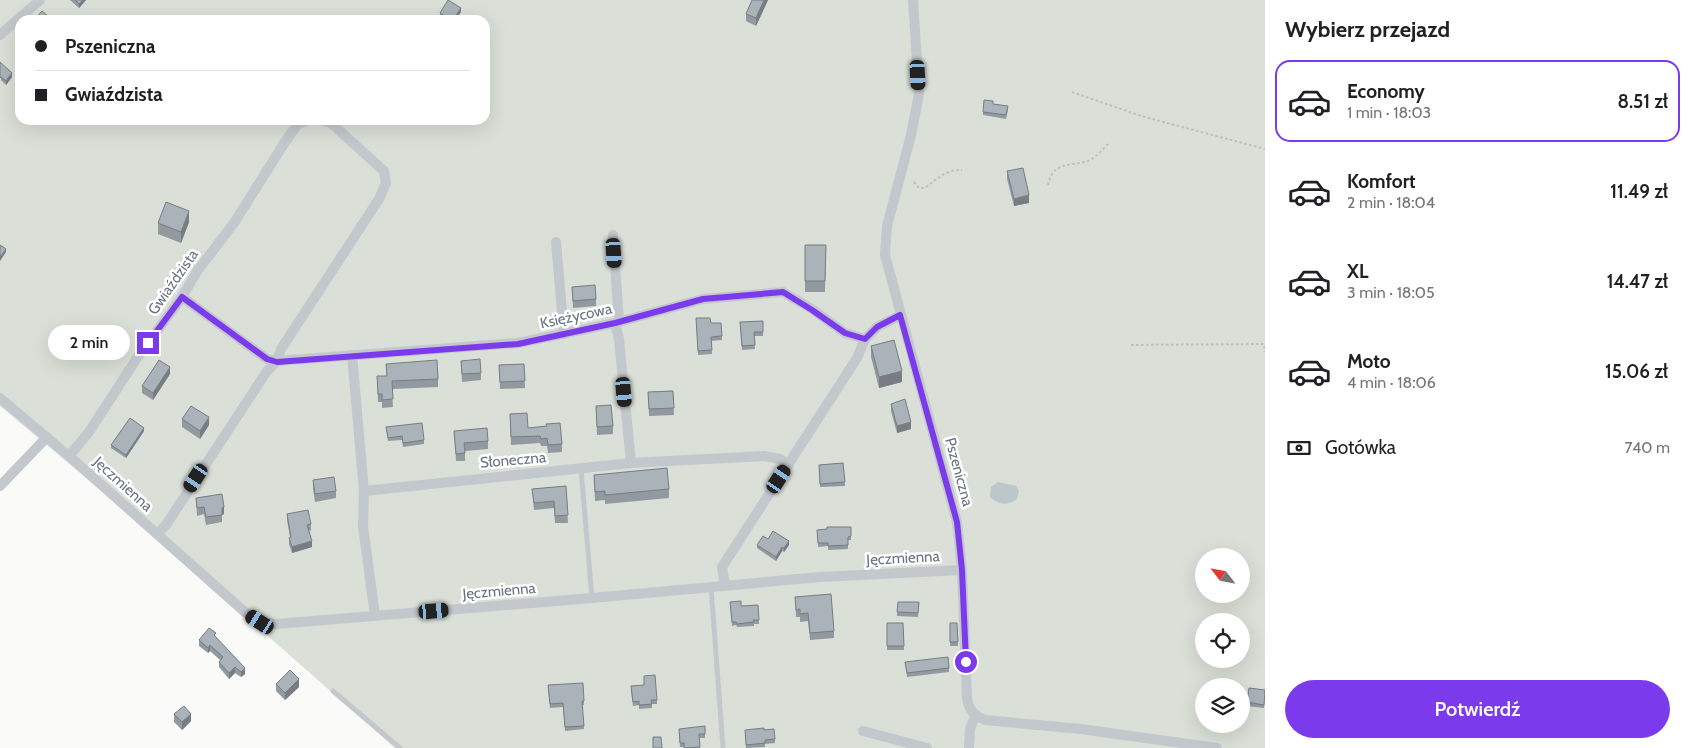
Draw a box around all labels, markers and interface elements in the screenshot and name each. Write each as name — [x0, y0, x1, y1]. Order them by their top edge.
text: Wybierz przejazd — [1285, 16, 1450, 43]
text: Pszeniczna — [65, 35, 155, 58]
car — [909, 60, 926, 90]
icon: car — [1287, 79, 1332, 124]
text: Economy — [1347, 80, 1425, 103]
text: Gwiaździsta — [65, 83, 163, 106]
text: 8.51 zł — [1617, 90, 1668, 113]
text: 1 min · 18:03 — [1347, 103, 1431, 122]
icon: car — [1287, 169, 1332, 214]
text: Komfort — [1347, 170, 1416, 193]
text: 11.49 zł — [1610, 180, 1668, 203]
text: 2 min · 18:04 — [1347, 193, 1435, 212]
car — [605, 238, 622, 268]
street label: Gwiaździsta — [144, 245, 202, 318]
icon: car — [1287, 259, 1332, 304]
text: XL — [1347, 260, 1368, 283]
text: 14.47 zł — [1607, 270, 1668, 293]
text: 3 min · 18:05 — [1347, 283, 1435, 302]
street label: Księżycowa — [538, 299, 614, 332]
callout: 2 min — [48, 326, 130, 360]
route end — [137, 332, 159, 354]
text: 2 min — [70, 333, 108, 352]
icon: car — [1287, 349, 1332, 394]
text: Moto — [1347, 350, 1391, 373]
text: 15.06 zł — [1605, 360, 1668, 383]
text: 4 min · 18:06 — [1347, 373, 1436, 392]
car — [615, 376, 632, 408]
icon: cash — [1285, 434, 1313, 462]
street label: Pszeniczna — [941, 436, 977, 509]
text: Gotówka — [1325, 436, 1396, 459]
text: 740 m — [1624, 438, 1670, 457]
street label: Słoneczna — [479, 448, 547, 472]
street label: Jęczmienna — [89, 452, 157, 516]
car — [181, 461, 210, 495]
car — [764, 462, 793, 496]
street label: Jęczmienna — [865, 547, 941, 569]
north arrow — [1195, 548, 1250, 602]
map controls — [1195, 548, 1250, 733]
street label: Jęczmienna — [461, 579, 537, 603]
car — [418, 602, 449, 620]
car — [243, 608, 276, 636]
button: locate — [1195, 613, 1250, 668]
route start — [955, 651, 977, 673]
button: layers — [1195, 678, 1250, 733]
button: Potwierdź — [1285, 680, 1670, 738]

